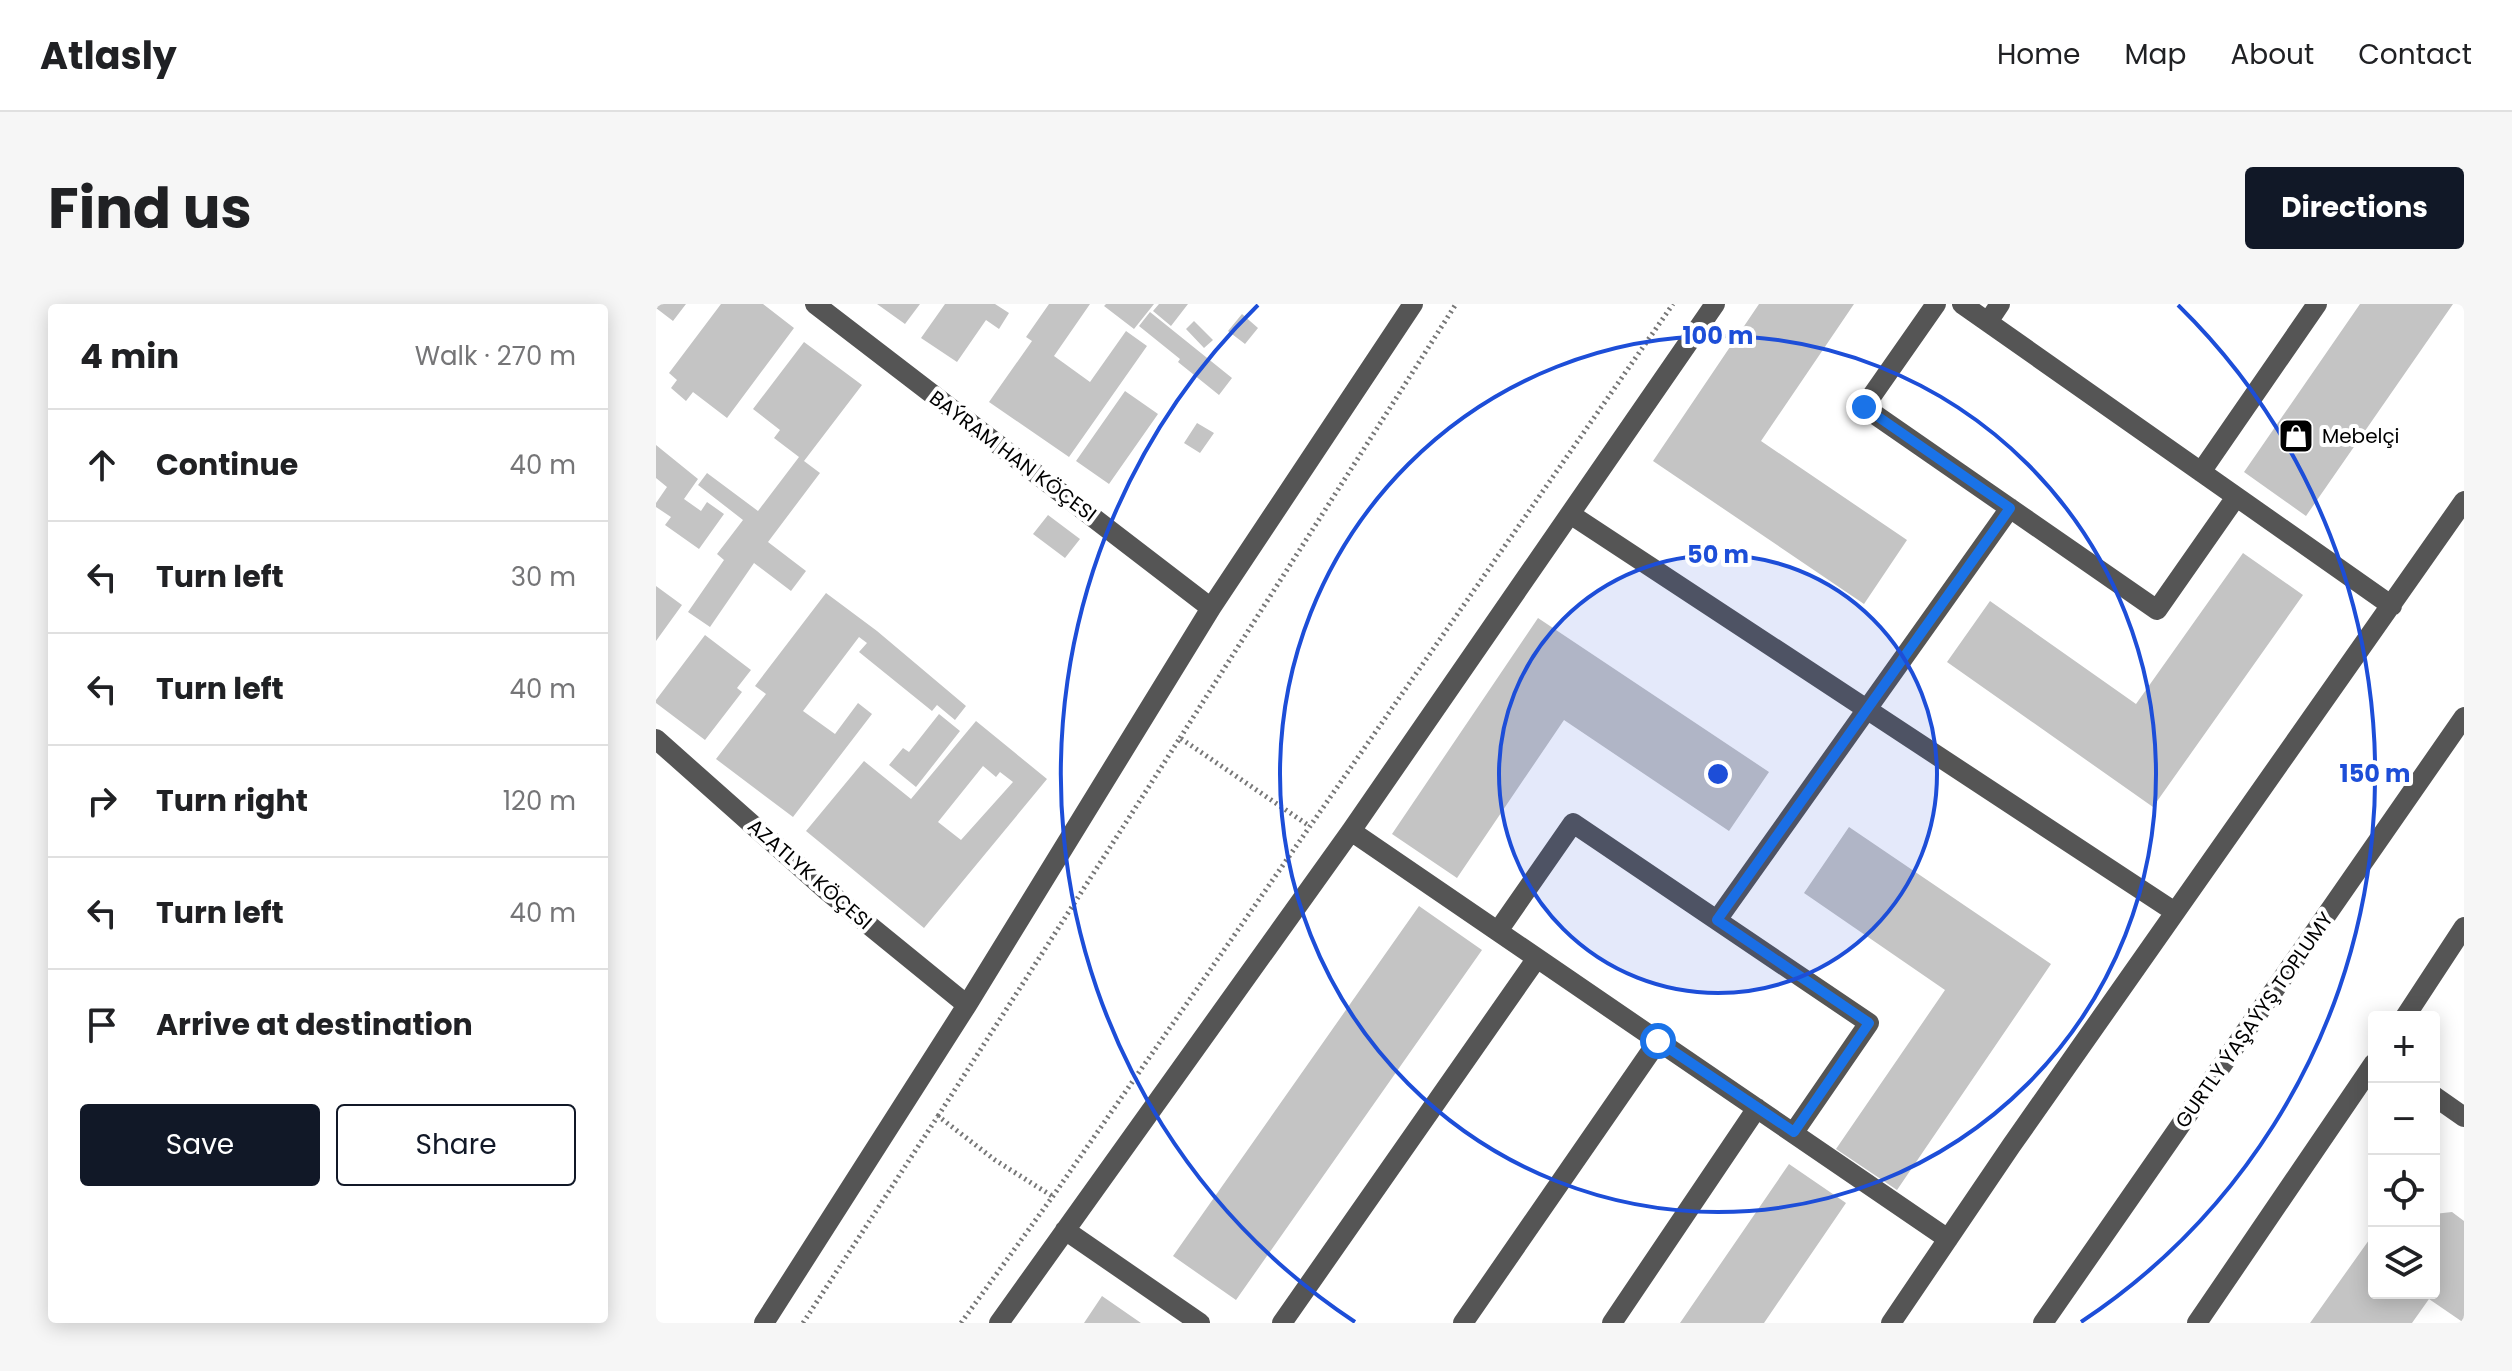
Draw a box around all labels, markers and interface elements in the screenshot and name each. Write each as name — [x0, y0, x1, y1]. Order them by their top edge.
text: Atlasly — [40, 29, 177, 82]
text: Home — [1997, 35, 2080, 74]
text: Map — [2124, 35, 2186, 74]
text: About — [2230, 35, 2314, 74]
text: Contact — [2358, 35, 2472, 74]
button: Directions — [2245, 167, 2464, 249]
text: Find us — [48, 169, 252, 248]
text: 100 m — [1683, 319, 1753, 352]
text: 4 min — [80, 332, 179, 380]
text: Walk · 270 m — [415, 338, 576, 374]
street label: BAÝRAM HAN KÖÇESI — [924, 384, 1102, 528]
route end — [1846, 389, 1882, 425]
shop icon: Mebelçi — [2277, 417, 2315, 455]
place label: Mebelçi — [2322, 422, 2400, 450]
icon: ahead — [80, 443, 124, 487]
text: Continue — [156, 443, 298, 486]
text: 40 m — [510, 447, 576, 483]
text: 50 m — [1687, 538, 1749, 571]
icon: left — [80, 555, 124, 599]
text: Turn left — [156, 555, 284, 598]
text: 30 m — [511, 559, 576, 595]
icon: left — [80, 667, 124, 711]
text: Turn left — [156, 667, 284, 710]
text: 40 m — [510, 671, 576, 707]
text: 150 m — [2340, 757, 2410, 790]
centre of rings — [1704, 760, 1732, 788]
icon: right — [80, 779, 124, 823]
text: Turn right — [156, 779, 308, 822]
text: 120 m — [503, 783, 576, 819]
street label: AZATLYK KÖÇESI — [742, 812, 878, 936]
icon: left — [80, 891, 124, 935]
text: Turn left — [156, 891, 284, 934]
text: 40 m — [510, 895, 576, 931]
street label: GURTLY ÝAŞAÝYŞ TOPLUMY — [2169, 906, 2340, 1134]
icon: arrive — [80, 1003, 124, 1047]
text: Arrive at destination — [156, 1003, 473, 1046]
map controls — [2368, 1011, 2440, 1299]
button: + — [2368, 1011, 2440, 1083]
route start — [1640, 1023, 1676, 1059]
button: − — [2368, 1083, 2440, 1155]
button: Save — [80, 1104, 320, 1186]
button: Share — [336, 1104, 576, 1186]
button: locate — [2368, 1155, 2440, 1227]
button: layers — [2368, 1227, 2440, 1299]

